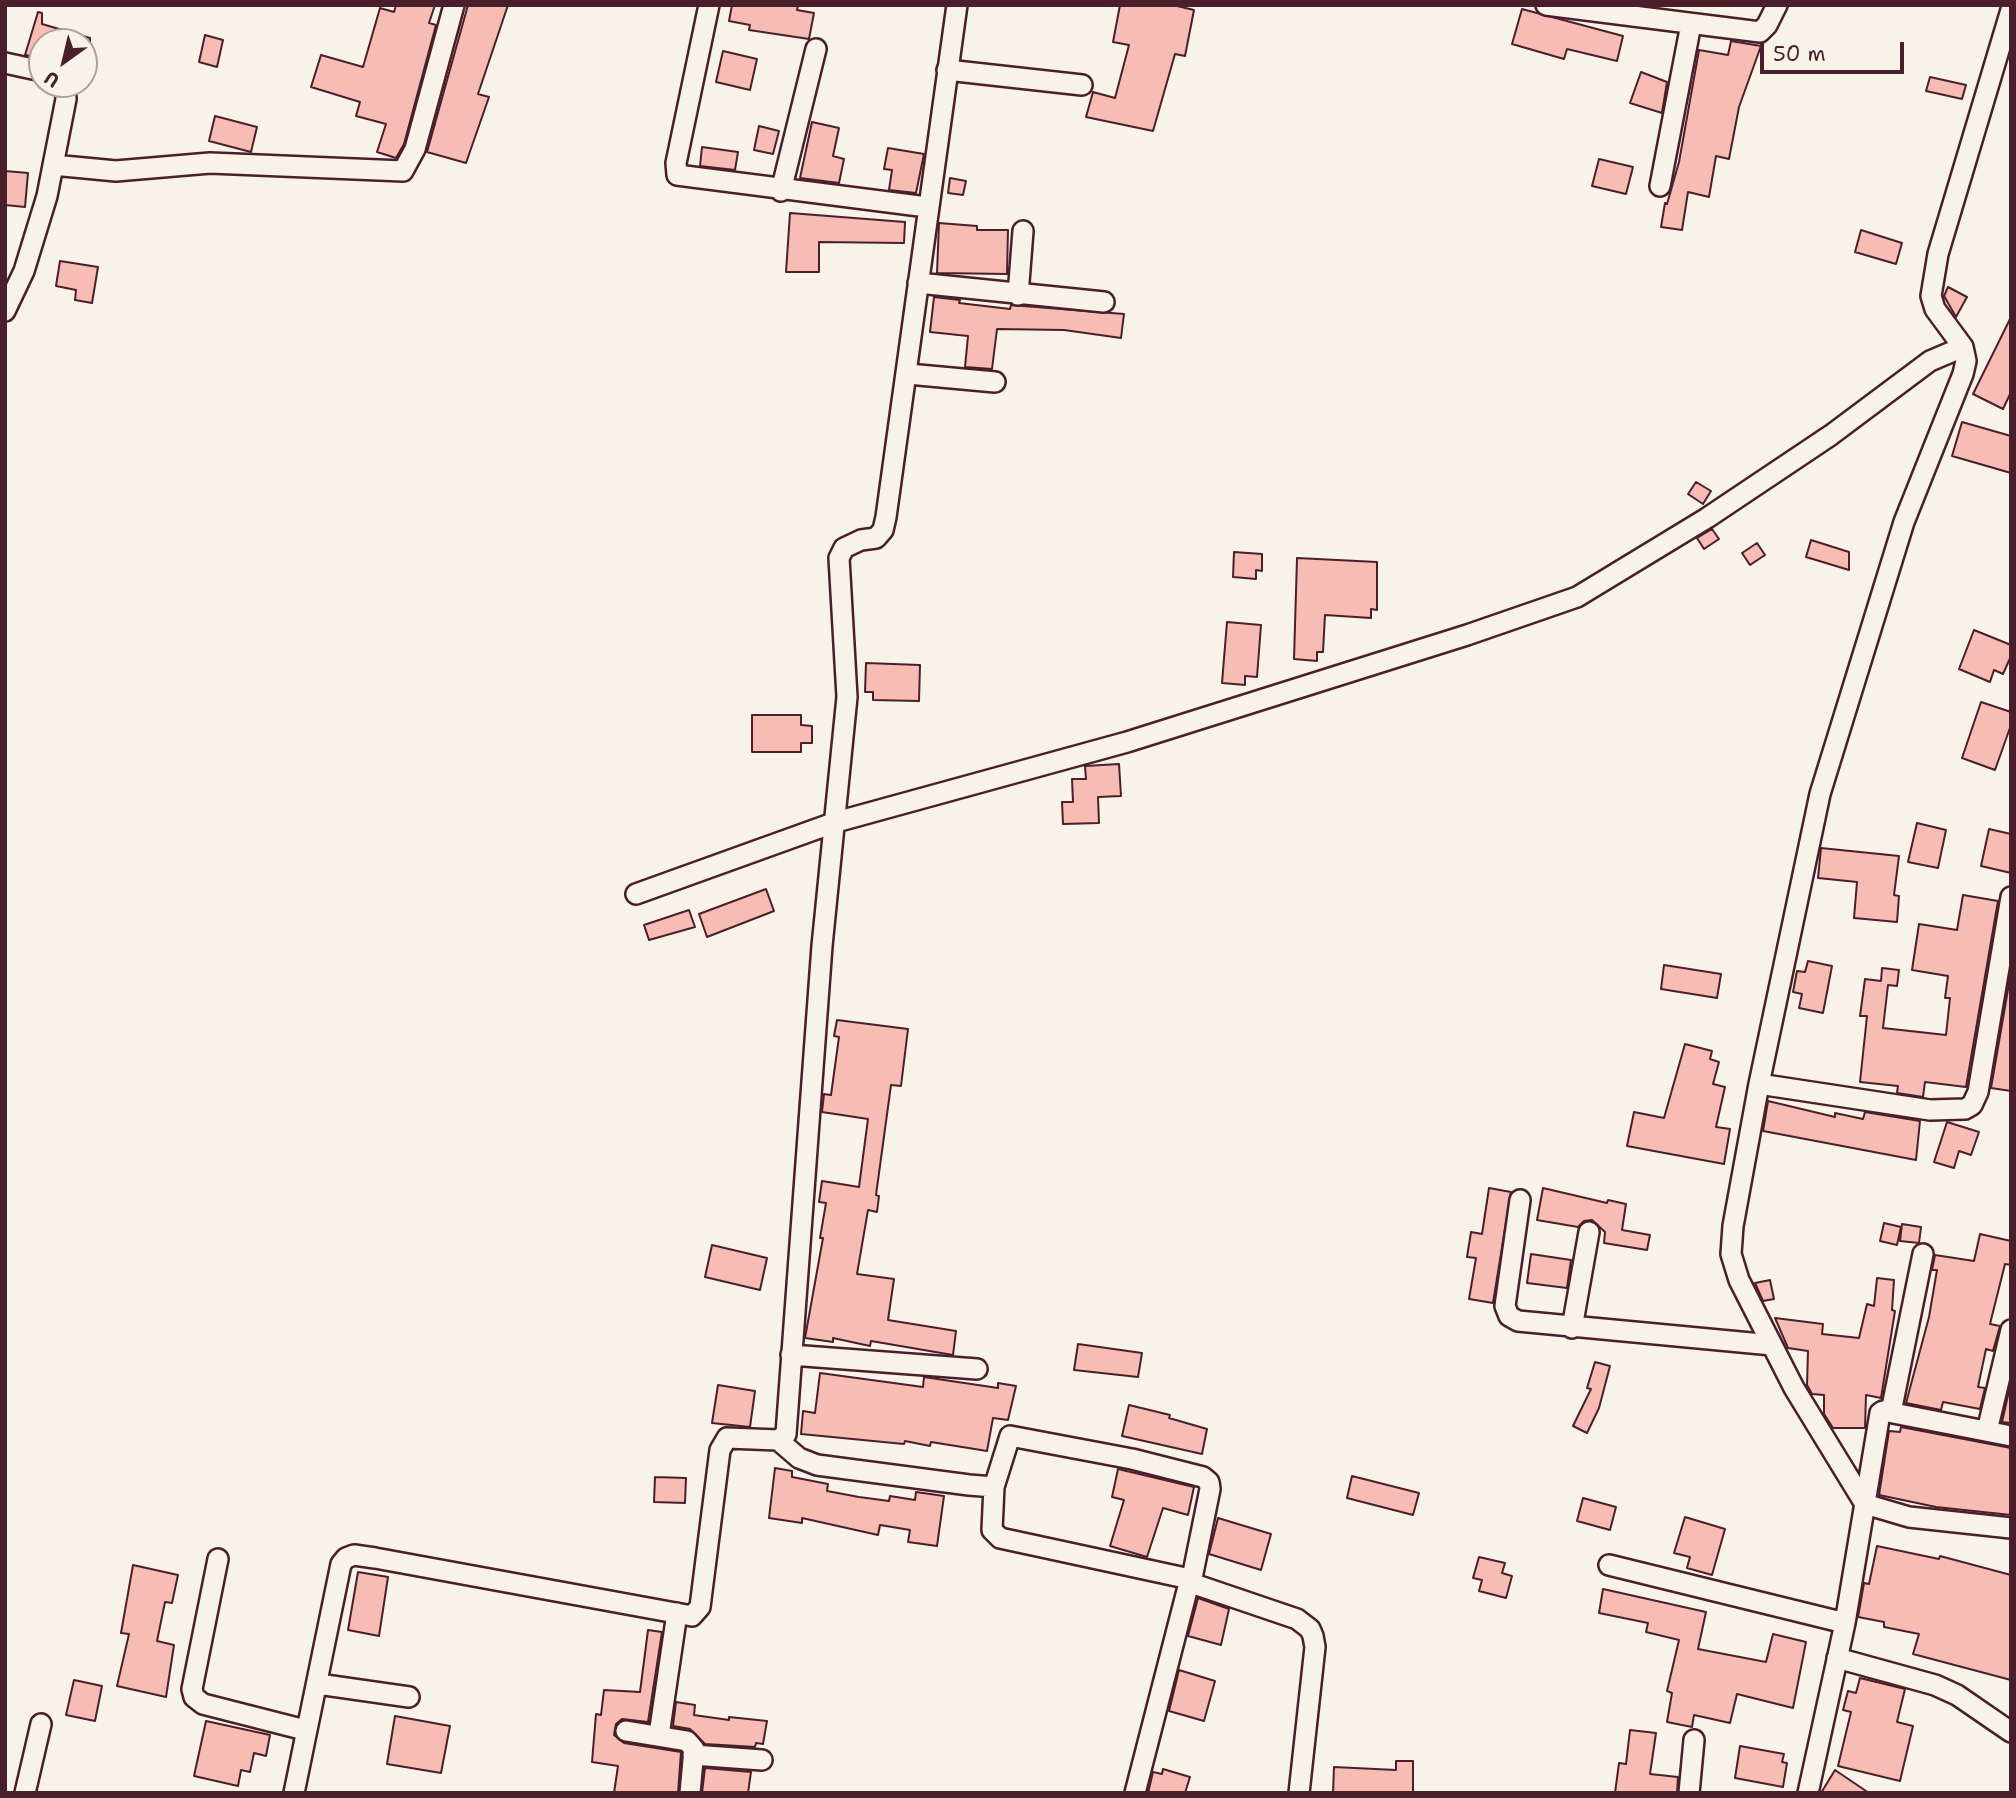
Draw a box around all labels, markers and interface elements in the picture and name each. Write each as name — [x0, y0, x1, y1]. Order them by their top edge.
north arrow — [28, 28, 98, 98]
scale bar — [1764, 28, 1908, 72]
text: 50 m — [1773, 40, 1826, 68]
text: U — [40, 65, 64, 93]

